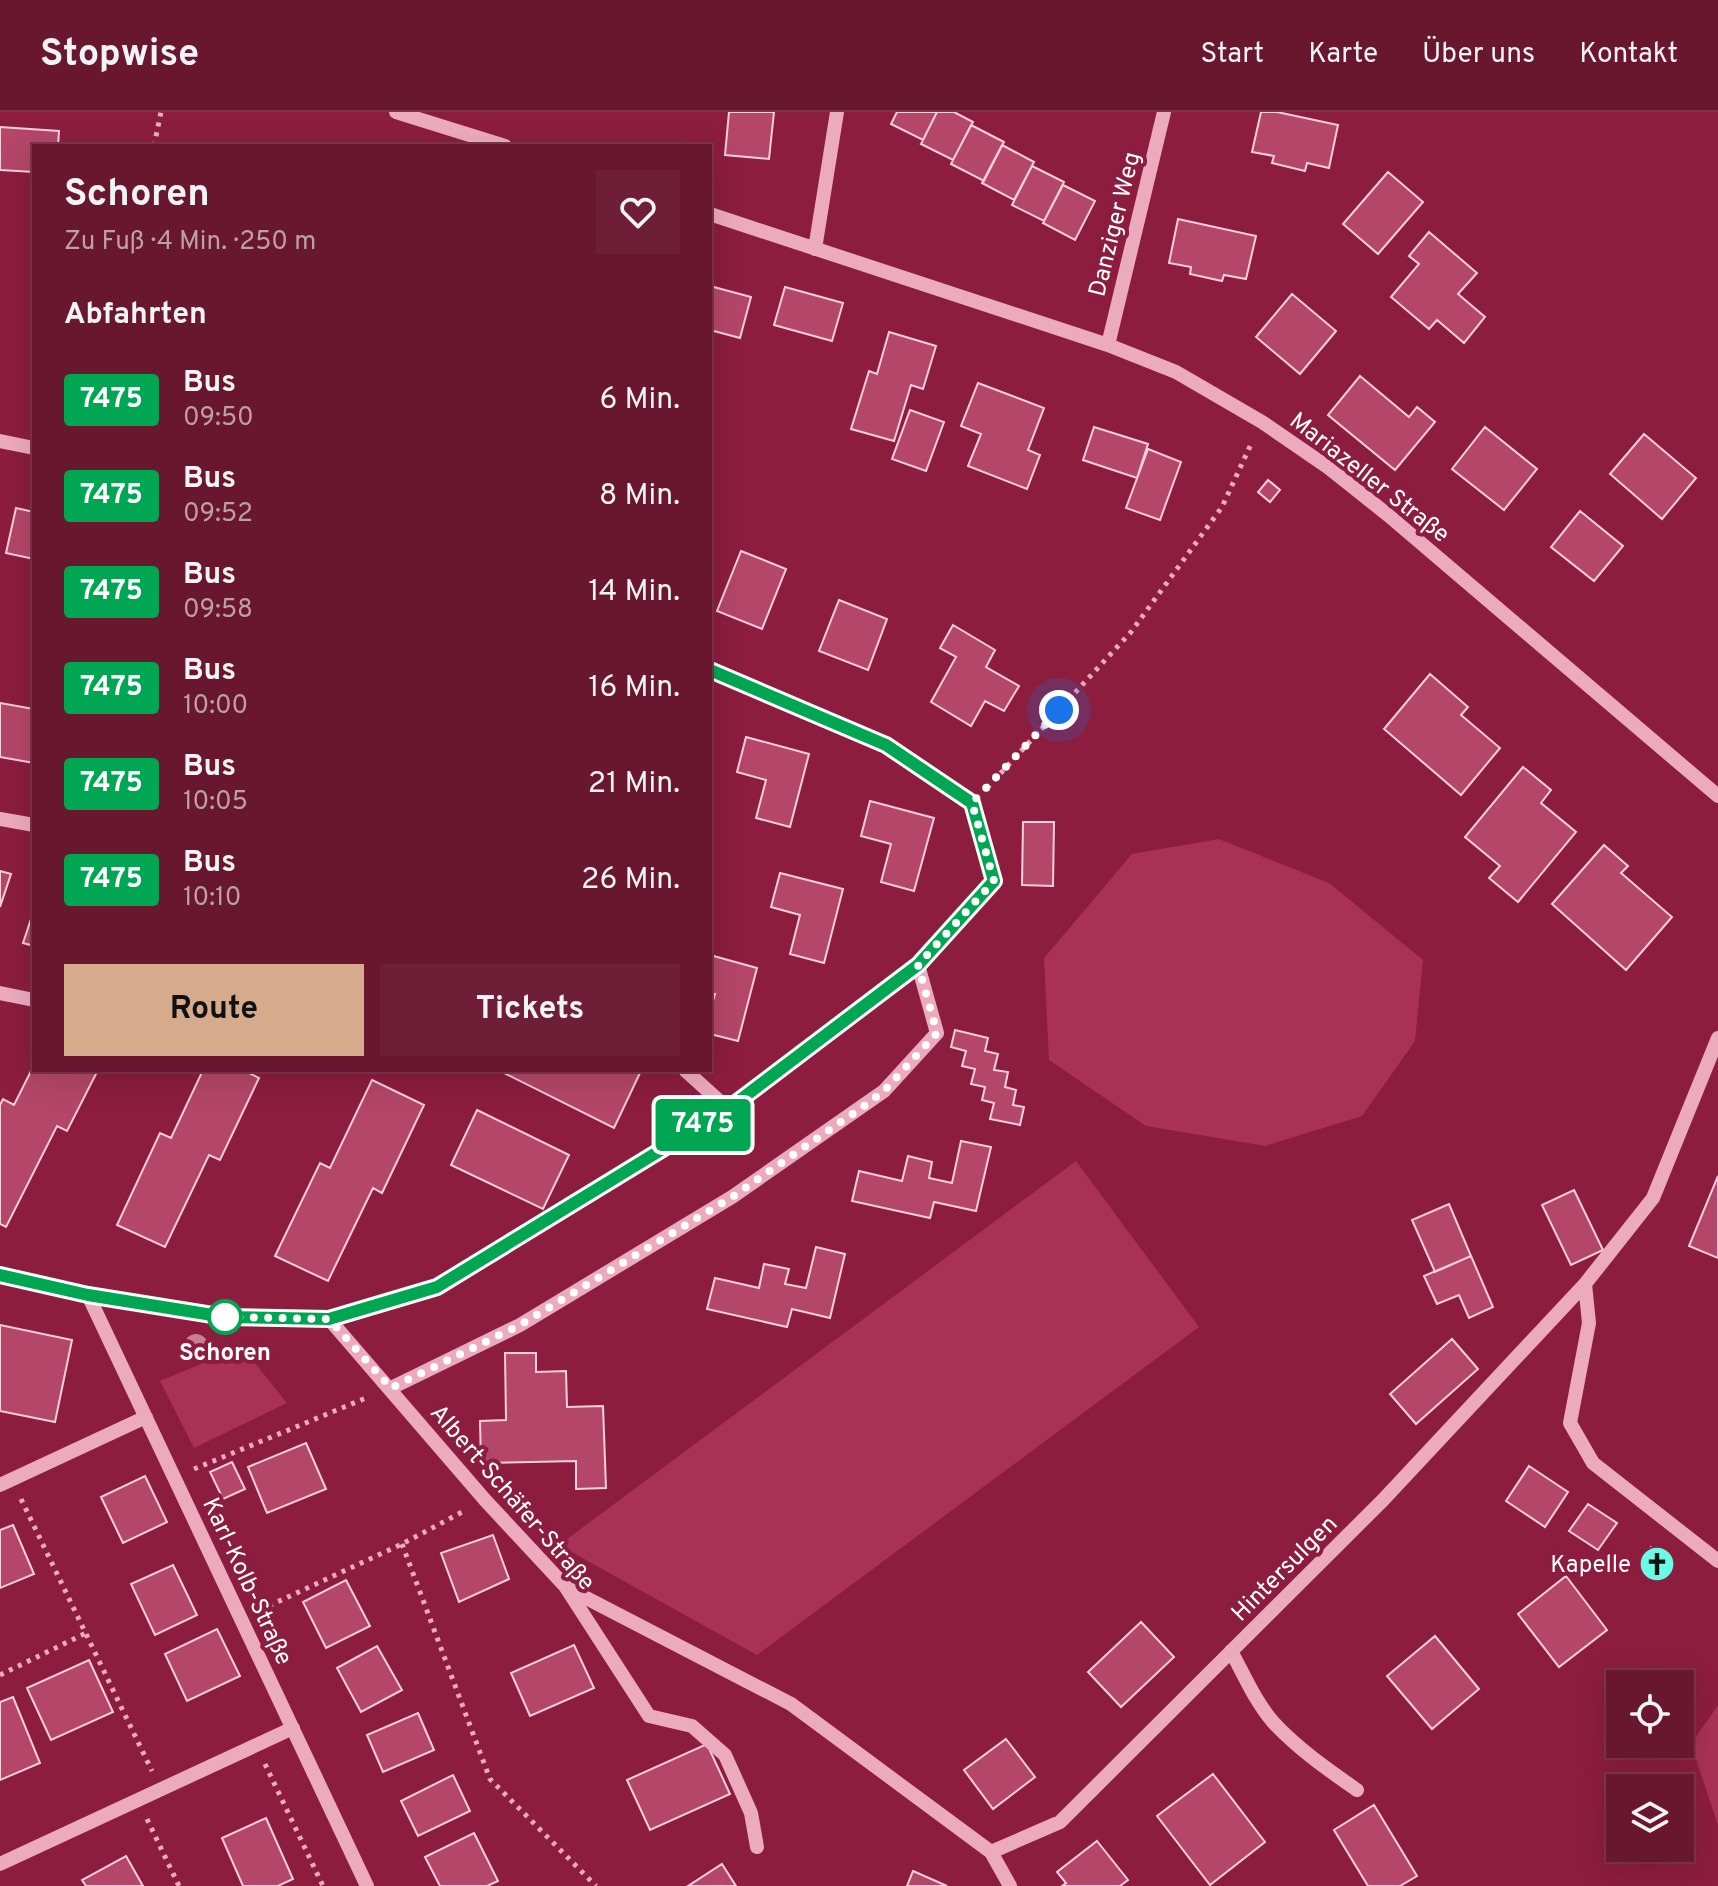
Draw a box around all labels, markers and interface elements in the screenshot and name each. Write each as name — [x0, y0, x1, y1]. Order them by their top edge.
text: Stopwise — [40, 31, 199, 80]
text: Start — [1200, 37, 1264, 73]
text: Karte — [1308, 37, 1378, 73]
text: Über uns — [1422, 37, 1535, 73]
text: Kontakt — [1579, 37, 1678, 73]
street label: Danziger Weg — [1083, 149, 1148, 300]
button: heart — [596, 170, 680, 254]
text: Schoren — [64, 171, 210, 220]
text: Zu Fuß · 4 Min. · 250 m — [64, 226, 316, 259]
text: Abfahrten — [64, 297, 207, 334]
text: Bus — [183, 365, 236, 402]
text: 7475 — [80, 382, 143, 418]
text: 6 Min. — [599, 382, 680, 419]
text: 09:50 — [183, 402, 254, 435]
street label: Mariazeller Straße — [1283, 407, 1455, 550]
text: Bus — [183, 461, 236, 498]
text: 7475 — [80, 478, 143, 514]
text: 8 Min. — [599, 478, 680, 515]
text: 09:52 — [183, 498, 253, 531]
text: Bus — [183, 557, 236, 594]
text: 7475 — [80, 574, 143, 610]
text: 14 Min. — [588, 574, 680, 611]
text: 09:58 — [183, 594, 253, 627]
text: Bus — [183, 653, 236, 690]
text: 7475 — [80, 670, 143, 706]
text: 16 Min. — [588, 670, 680, 707]
text: 10:00 — [183, 690, 248, 723]
your location — [1039, 690, 1079, 730]
text: Bus — [183, 749, 236, 786]
text: 7475 — [80, 766, 143, 802]
text: 21 Min. — [588, 766, 680, 803]
text: 10:05 — [183, 786, 248, 819]
text: Bus — [183, 845, 236, 882]
text: 7475 — [80, 862, 143, 898]
text: 26 Min. — [581, 862, 680, 899]
text: 10:10 — [183, 882, 242, 915]
button: Route — [64, 964, 364, 1056]
button: Tickets — [380, 964, 680, 1056]
line badge: 7475 — [647, 1099, 759, 1151]
text: 7475 — [672, 1107, 734, 1143]
marker: Schoren — [208, 1300, 242, 1334]
place label: Schoren — [179, 1339, 271, 1369]
street label: Albert-Schäfer-Straße — [422, 1399, 601, 1598]
street label: Karl-Kolb-Straße — [194, 1493, 298, 1670]
street label: Hintersulgen — [1226, 1510, 1345, 1629]
church icon: Kapelle — [1638, 1545, 1676, 1583]
place label: Kapelle — [1550, 1551, 1631, 1581]
map controls — [1606, 1670, 1694, 1862]
button: locate — [1606, 1670, 1694, 1758]
button: layers — [1606, 1774, 1694, 1862]

